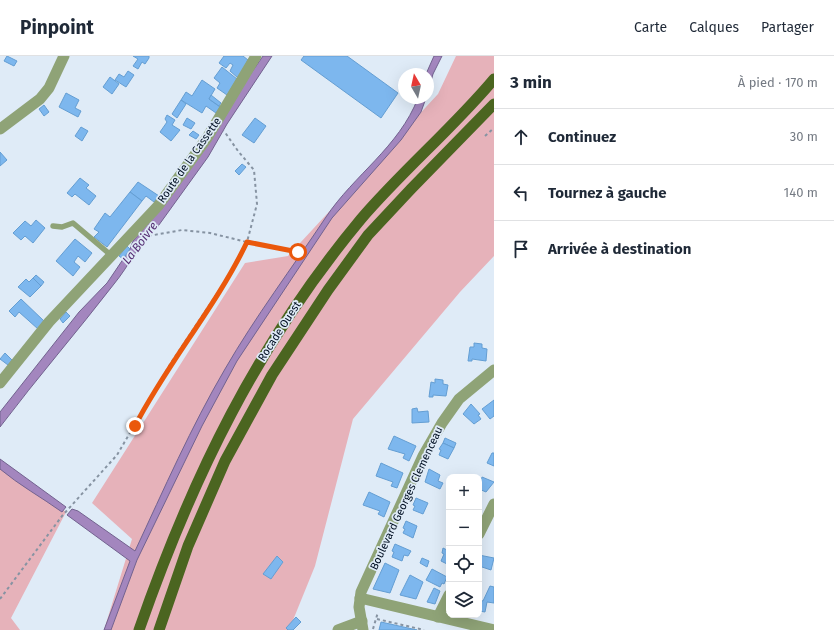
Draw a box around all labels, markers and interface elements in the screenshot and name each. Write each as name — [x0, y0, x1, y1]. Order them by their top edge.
text: Pinpoint — [20, 16, 94, 39]
text: Carte — [634, 19, 667, 36]
text: Calques — [689, 19, 739, 36]
text: Partager — [761, 19, 814, 36]
north arrow — [398, 68, 434, 104]
text: 3 min — [510, 72, 552, 93]
text: À pied · 170 m — [738, 75, 818, 90]
street label: Route de la Cassette — [155, 115, 224, 206]
icon: ahead — [510, 126, 532, 148]
text: Continuez — [548, 128, 616, 146]
text: 30 m — [790, 129, 818, 144]
icon: left — [510, 182, 532, 204]
text: Tournez à gauche — [548, 184, 667, 202]
text: 140 m — [784, 185, 818, 200]
water label: La Boivre — [120, 219, 160, 267]
icon: arrive — [510, 238, 532, 260]
text: Arrivée à destination — [548, 240, 691, 258]
route start — [289, 243, 307, 261]
street label: Rocade Ouest — [255, 299, 304, 364]
route end — [126, 417, 144, 435]
street label: Boulevard Georges Clemenceau — [367, 424, 445, 572]
map controls — [446, 474, 482, 618]
button: + — [446, 474, 482, 510]
button: − — [446, 510, 482, 546]
button: locate — [446, 546, 482, 582]
button: layers — [446, 582, 482, 618]

